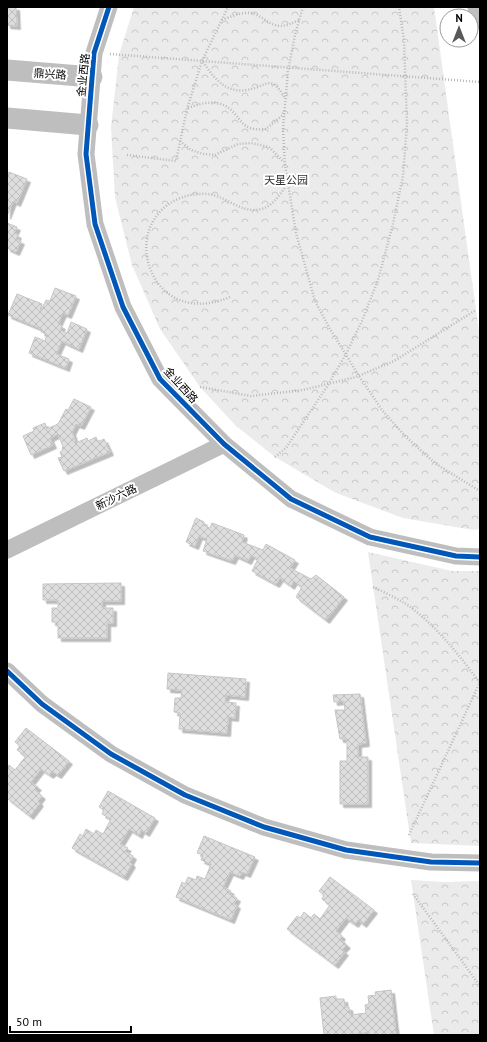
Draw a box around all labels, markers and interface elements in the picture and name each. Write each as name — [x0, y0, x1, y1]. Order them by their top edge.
north arrow — [439, 8, 479, 48]
text: N — [455, 11, 463, 25]
street label: 金业西路 — [74, 52, 92, 98]
street label: 鼎兴路 — [33, 66, 67, 82]
park label: 天星公园 — [264, 173, 308, 187]
street label: 金业西路 — [161, 364, 201, 406]
street label: 新沙六路 — [93, 481, 139, 513]
scale bar — [10, 1008, 131, 1034]
text: 50 m — [16, 1014, 42, 1029]

